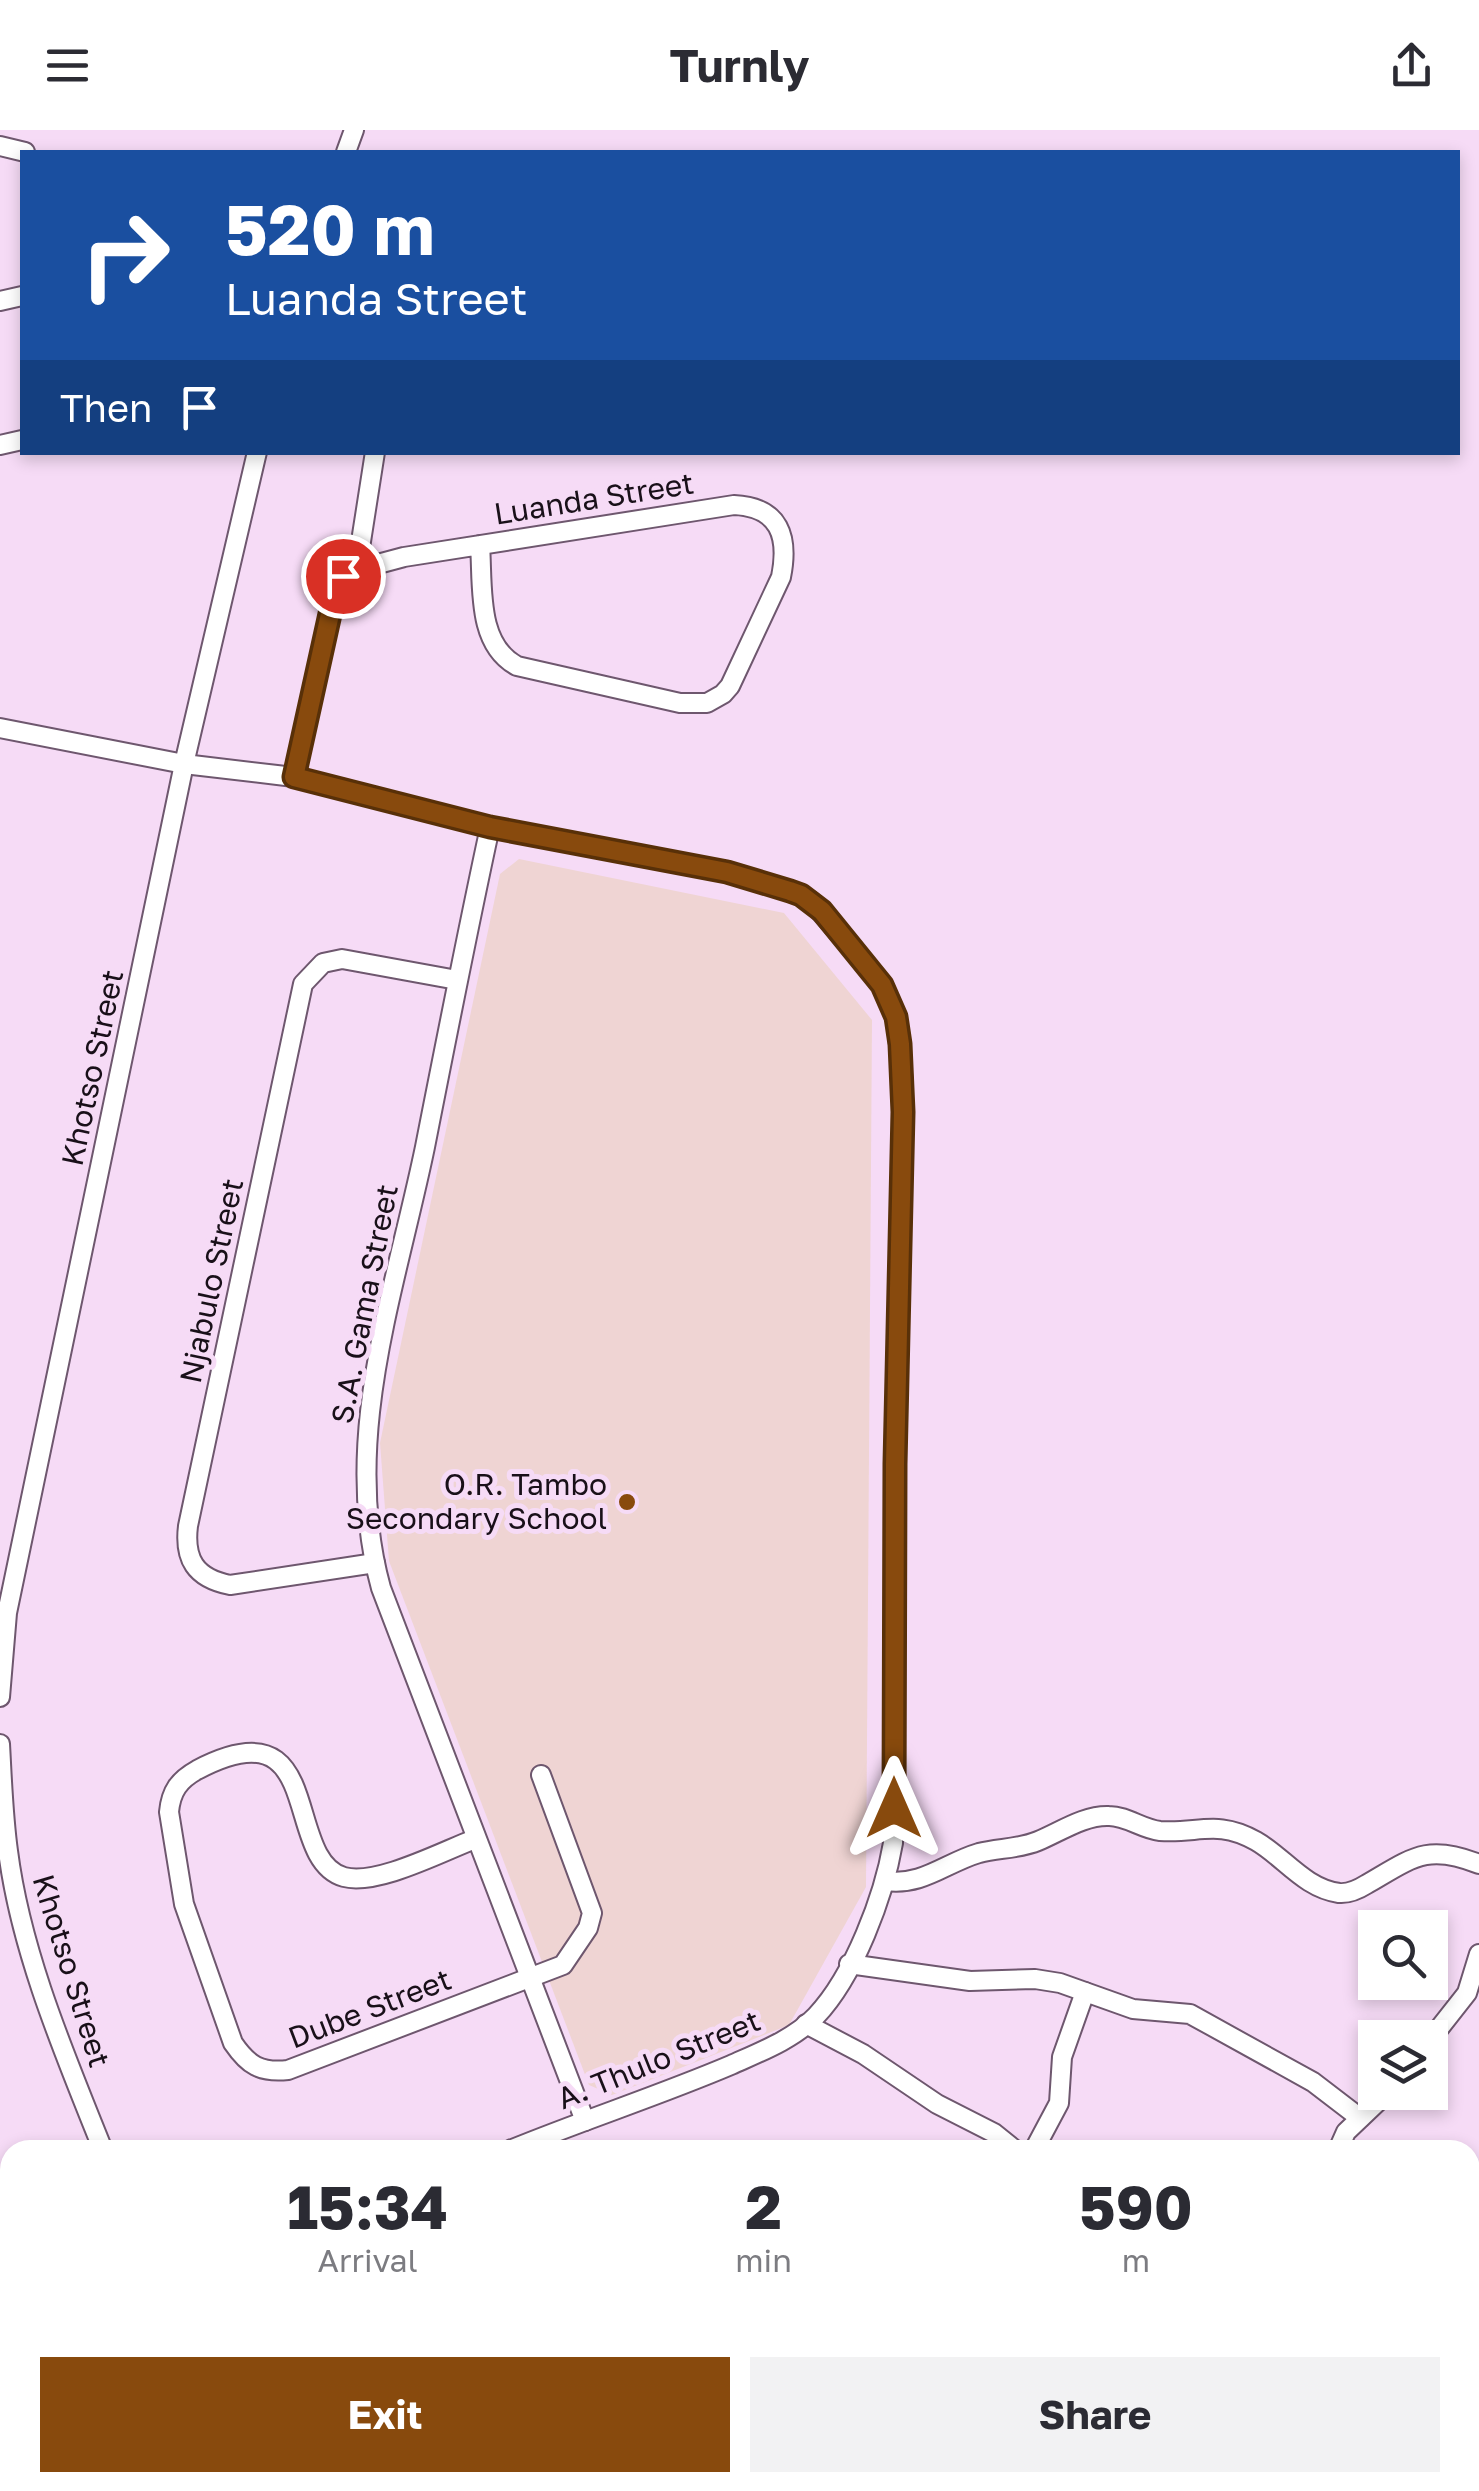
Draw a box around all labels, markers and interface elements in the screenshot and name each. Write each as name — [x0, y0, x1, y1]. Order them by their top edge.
icon: menu — [40, 38, 95, 93]
text: Turnly — [669, 38, 810, 92]
icon: share — [1384, 38, 1439, 93]
text: 520 m — [225, 186, 435, 270]
icon: right — [60, 190, 190, 320]
text: Luanda Street — [225, 271, 528, 325]
icon: arrive — [172, 380, 227, 435]
text: Then — [60, 385, 152, 430]
street label: Luanda Street — [491, 464, 696, 532]
pin — [301, 534, 386, 619]
icon: arrive — [316, 549, 371, 604]
street label: Khotso Street — [54, 967, 130, 1169]
street label: Njabulo Street — [172, 1175, 250, 1386]
street label: S.A. Gama Street — [323, 1181, 405, 1427]
place label: O.R. Tambo Secondary School — [346, 1466, 607, 1536]
marker: O.R. Tambo Secondary School — [616, 1491, 638, 1513]
position arrow — [842, 1756, 946, 1860]
street label: Khotso Street — [26, 1870, 118, 2071]
map controls — [1358, 1910, 1448, 2110]
button: search — [1358, 1910, 1448, 2000]
street label: Dube Street — [283, 1961, 456, 2056]
street label: A. Thulo Street — [552, 2002, 765, 2116]
button: layers — [1358, 2020, 1448, 2110]
text: 15:34 — [287, 2170, 448, 2242]
text: 2 — [745, 2170, 782, 2242]
text: 590 — [1079, 2170, 1193, 2242]
text: Arrival — [317, 2241, 418, 2279]
text: min — [735, 2241, 792, 2279]
text: m — [1122, 2241, 1150, 2279]
button: Exit — [40, 2357, 730, 2472]
button: Share — [750, 2357, 1440, 2472]

